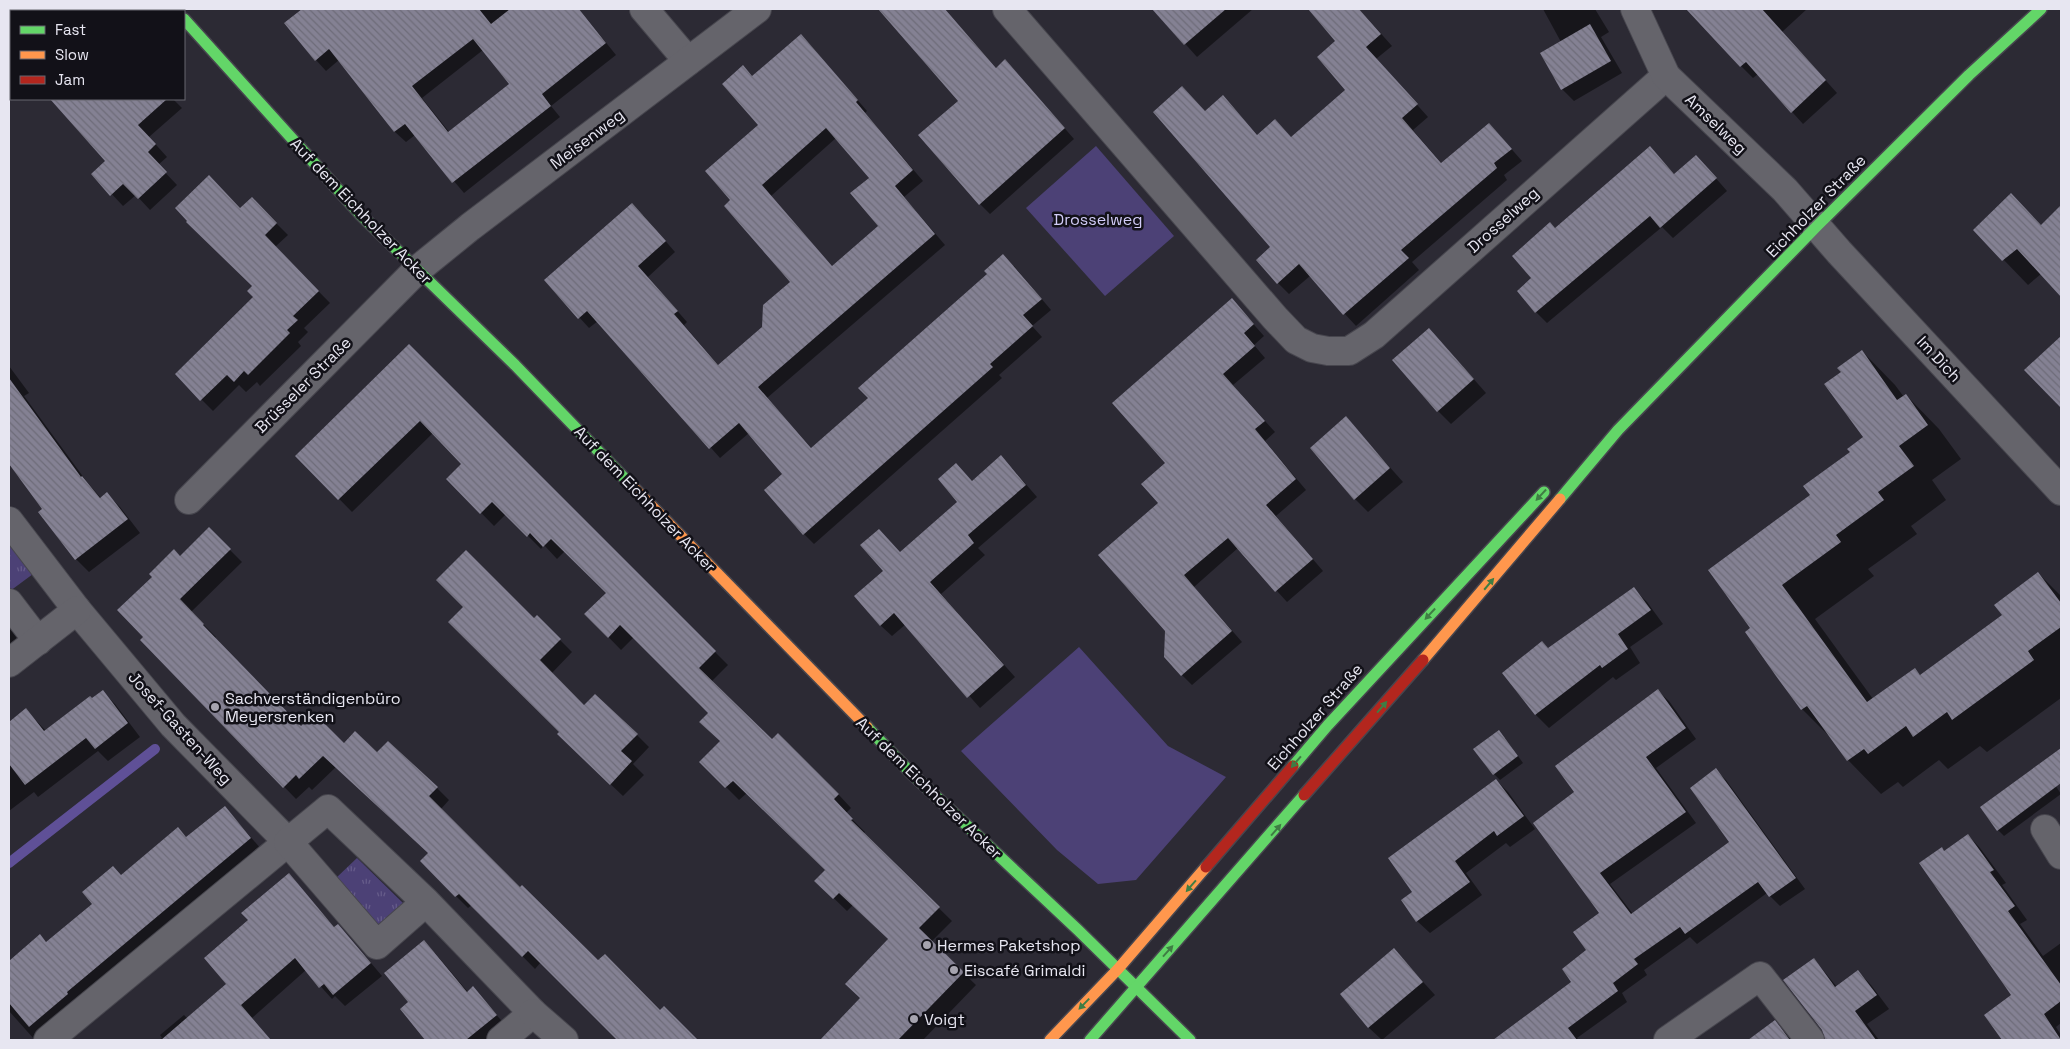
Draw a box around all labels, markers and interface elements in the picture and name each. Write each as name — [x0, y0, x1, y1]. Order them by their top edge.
legend — [10, 10, 185, 100]
text: Fast — [55, 20, 86, 39]
text: Slow — [55, 45, 89, 64]
text: Jam — [55, 70, 85, 89]
street label: Amselweg — [1681, 89, 1751, 159]
street label: Meisenweg — [546, 104, 628, 174]
street label: Auf dem Eichholzer Acker — [286, 133, 436, 289]
street label: Eichholzer Straße — [1761, 150, 1871, 262]
street label: Drosselweg — [1463, 182, 1543, 258]
park label: Drosselweg — [1054, 209, 1142, 230]
street label: Im Dich — [1912, 331, 1966, 387]
street label: Brüsseler Straße — [250, 332, 356, 438]
street label: Auf dem Eichholzer Acker — [570, 421, 720, 577]
one-way arrow — [1535, 489, 1547, 501]
one-way arrow — [1484, 578, 1495, 591]
one-way arrow — [1424, 607, 1436, 619]
street label: Eichholzer Straße — [1263, 659, 1367, 775]
street label: Josef-Gasten-Weg — [124, 667, 236, 789]
place label: Sachverständigenbüro Meyersrenken — [225, 688, 401, 727]
marker: Sachverständigenbüro Meyersrenken — [209, 701, 221, 713]
one-way arrow — [1377, 701, 1388, 714]
street label: Auf dem Eichholzer Acker — [851, 713, 1007, 863]
one-way arrow — [1291, 756, 1302, 769]
one-way arrow — [1270, 824, 1282, 836]
one-way arrow — [1185, 879, 1196, 892]
place label: Hermes Paketshop — [937, 935, 1081, 956]
marker: Hermes Paketshop — [921, 939, 933, 951]
one-way arrow — [1163, 945, 1174, 958]
place label: Eiscafé Grimaldi — [964, 960, 1086, 981]
marker: Eiscafé Grimaldi — [948, 964, 960, 976]
one-way arrow — [1078, 997, 1090, 1009]
place label: Voigt — [924, 1009, 965, 1030]
marker: Voigt — [908, 1013, 920, 1025]

